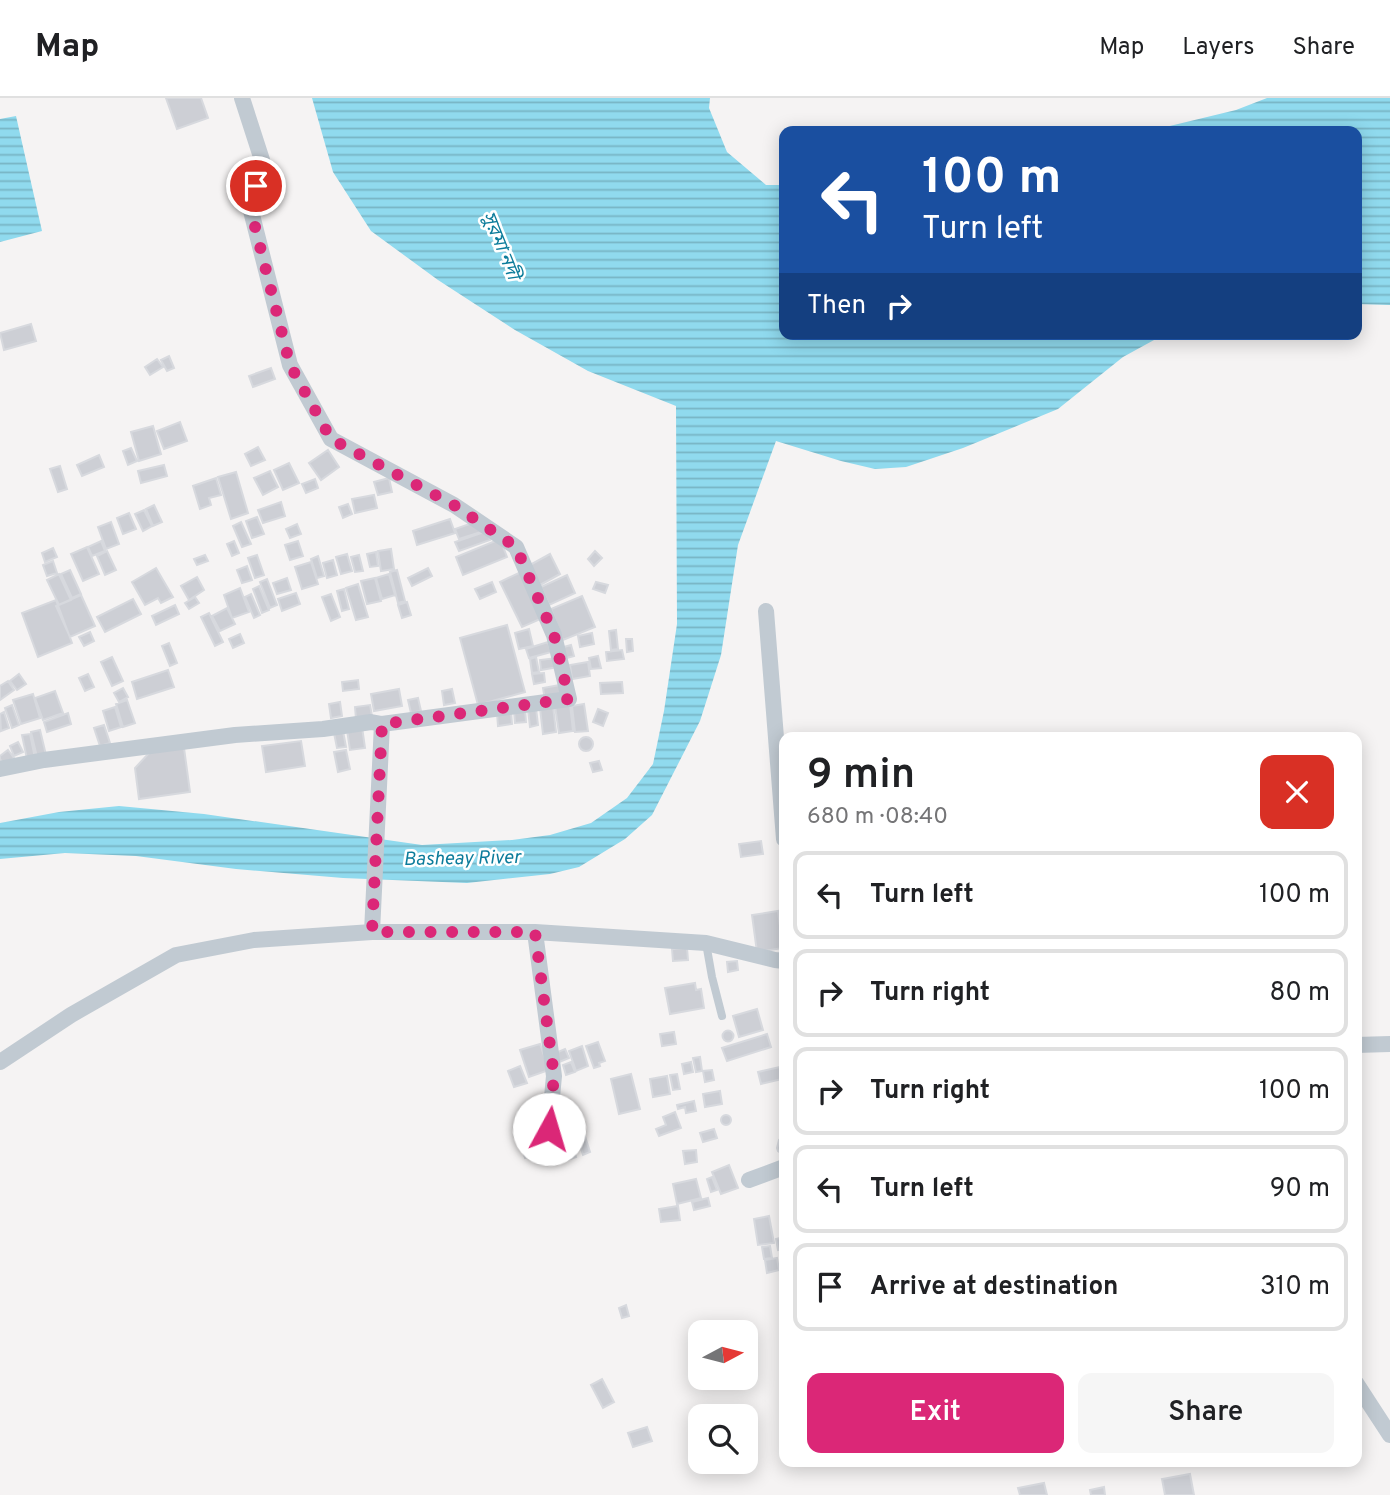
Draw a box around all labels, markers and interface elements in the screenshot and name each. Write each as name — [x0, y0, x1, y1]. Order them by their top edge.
text: Map — [35, 27, 99, 69]
text: Map — [1099, 33, 1144, 63]
text: Layers — [1182, 33, 1254, 63]
text: Share — [1292, 33, 1355, 63]
text: 100 m — [922, 149, 1061, 211]
icon: left — [807, 154, 898, 245]
pin — [226, 156, 286, 216]
icon: arrive — [237, 167, 275, 205]
water label: সুরমা নদী — [476, 208, 527, 287]
text: Turn left — [922, 210, 1043, 250]
icon: right — [880, 287, 918, 325]
text: Then — [807, 290, 866, 323]
text: 9 min — [807, 750, 915, 803]
button: close — [1260, 755, 1334, 829]
text: 680 m · 08:40 — [807, 803, 948, 832]
water label: Basheay River — [403, 846, 523, 872]
icon: left — [811, 876, 849, 914]
text: Turn left — [870, 879, 974, 912]
text: 100 m — [1259, 879, 1330, 912]
icon: right — [811, 974, 849, 1012]
text: Turn right — [870, 977, 990, 1010]
text: 80 m — [1270, 977, 1330, 1010]
icon: right — [811, 1072, 849, 1110]
text: Turn right — [870, 1075, 990, 1108]
text: 100 m — [1259, 1075, 1330, 1108]
position arrow — [512, 1092, 586, 1166]
icon: left — [811, 1170, 849, 1208]
text: Turn left — [870, 1173, 974, 1206]
text: 90 m — [1270, 1173, 1330, 1206]
icon: arrive — [811, 1268, 849, 1306]
text: Arrive at destination — [870, 1271, 1118, 1304]
text: 310 m — [1260, 1271, 1330, 1304]
north arrow — [688, 1320, 758, 1390]
map controls — [688, 1320, 758, 1474]
button: Exit — [807, 1373, 1064, 1453]
button: Share — [1078, 1373, 1334, 1453]
button: search — [688, 1404, 758, 1474]

